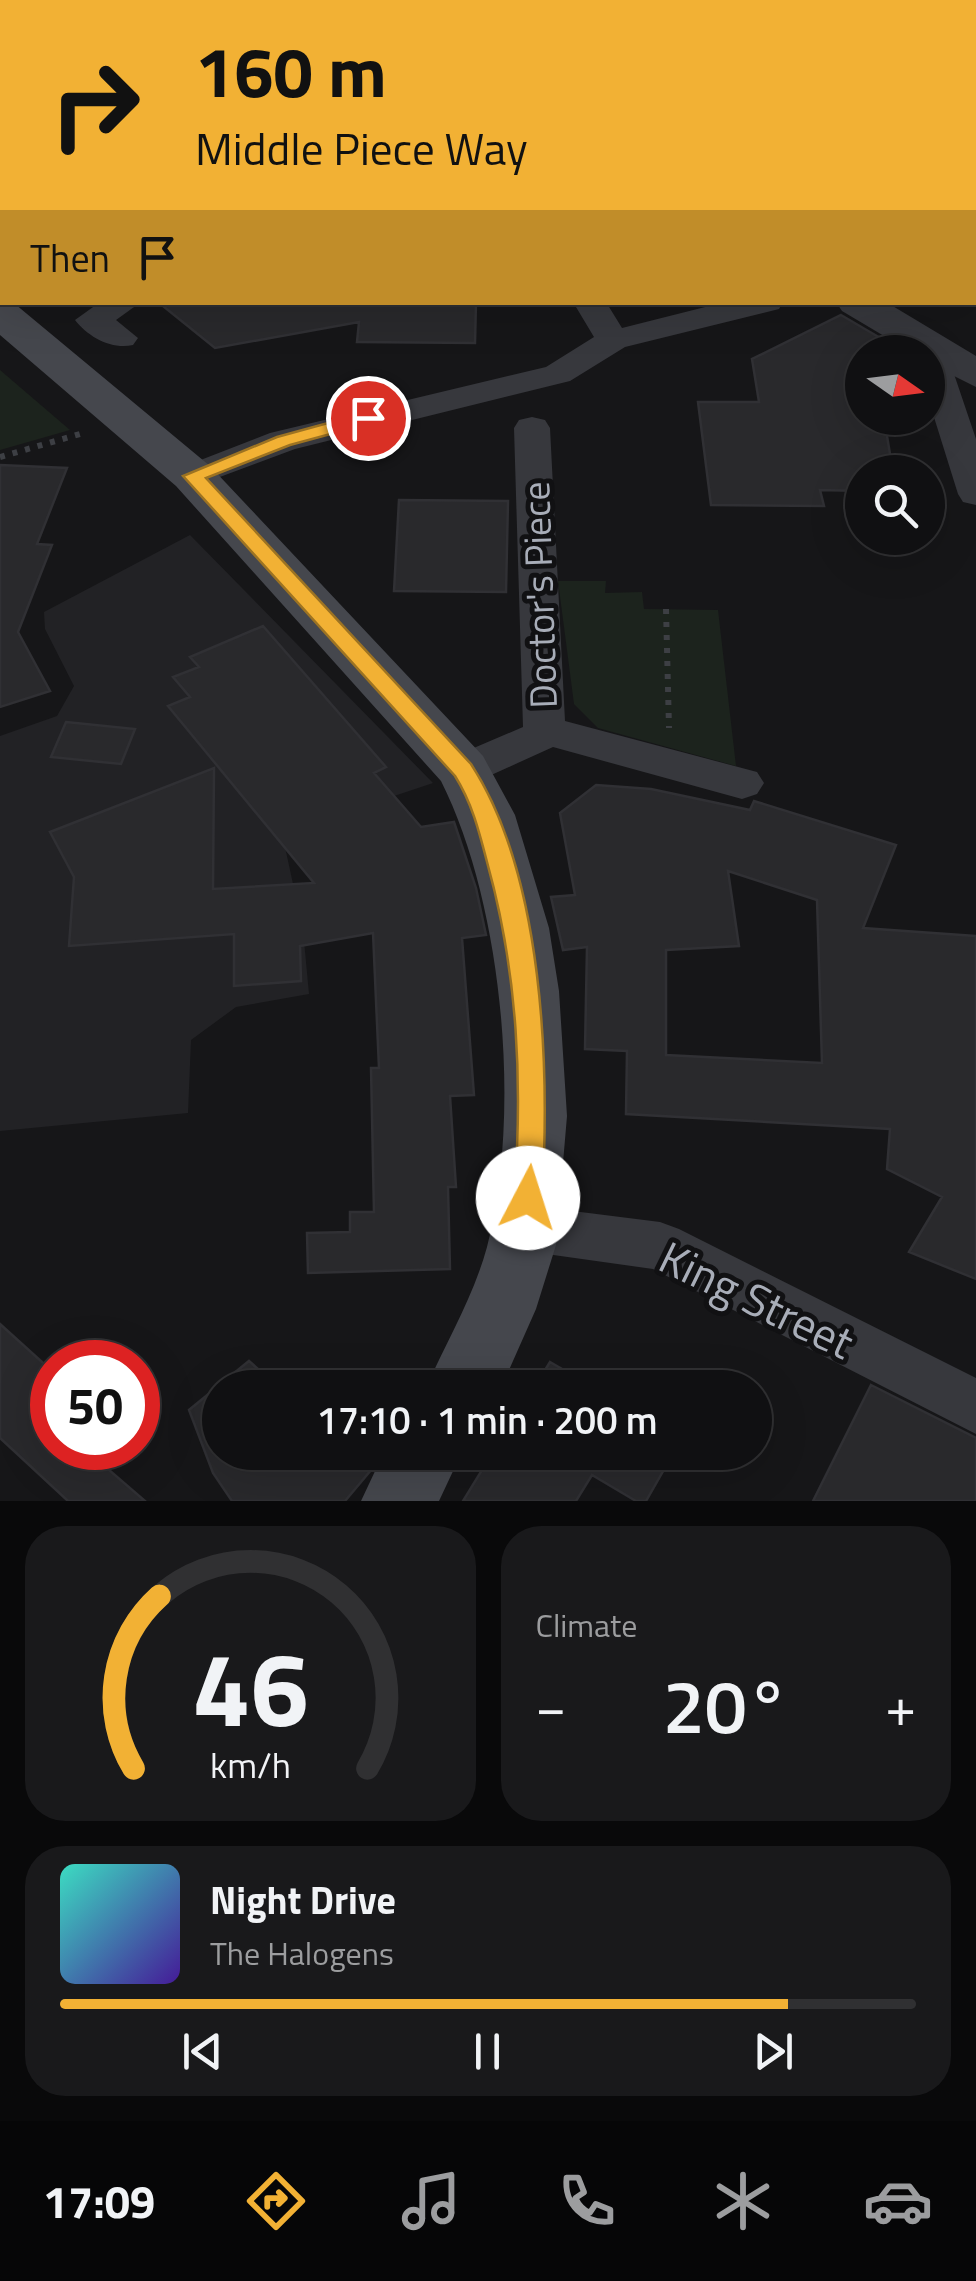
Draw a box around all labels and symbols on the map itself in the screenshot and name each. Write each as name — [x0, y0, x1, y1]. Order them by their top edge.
north arrow — [845, 335, 945, 435]
pin — [326, 376, 411, 461]
street label: Doctor's Piece — [506, 481, 572, 709]
position arrow — [476, 1146, 580, 1250]
street label: King Street — [648, 1223, 866, 1375]
speed limit sign: 50 — [30, 1340, 160, 1470]

